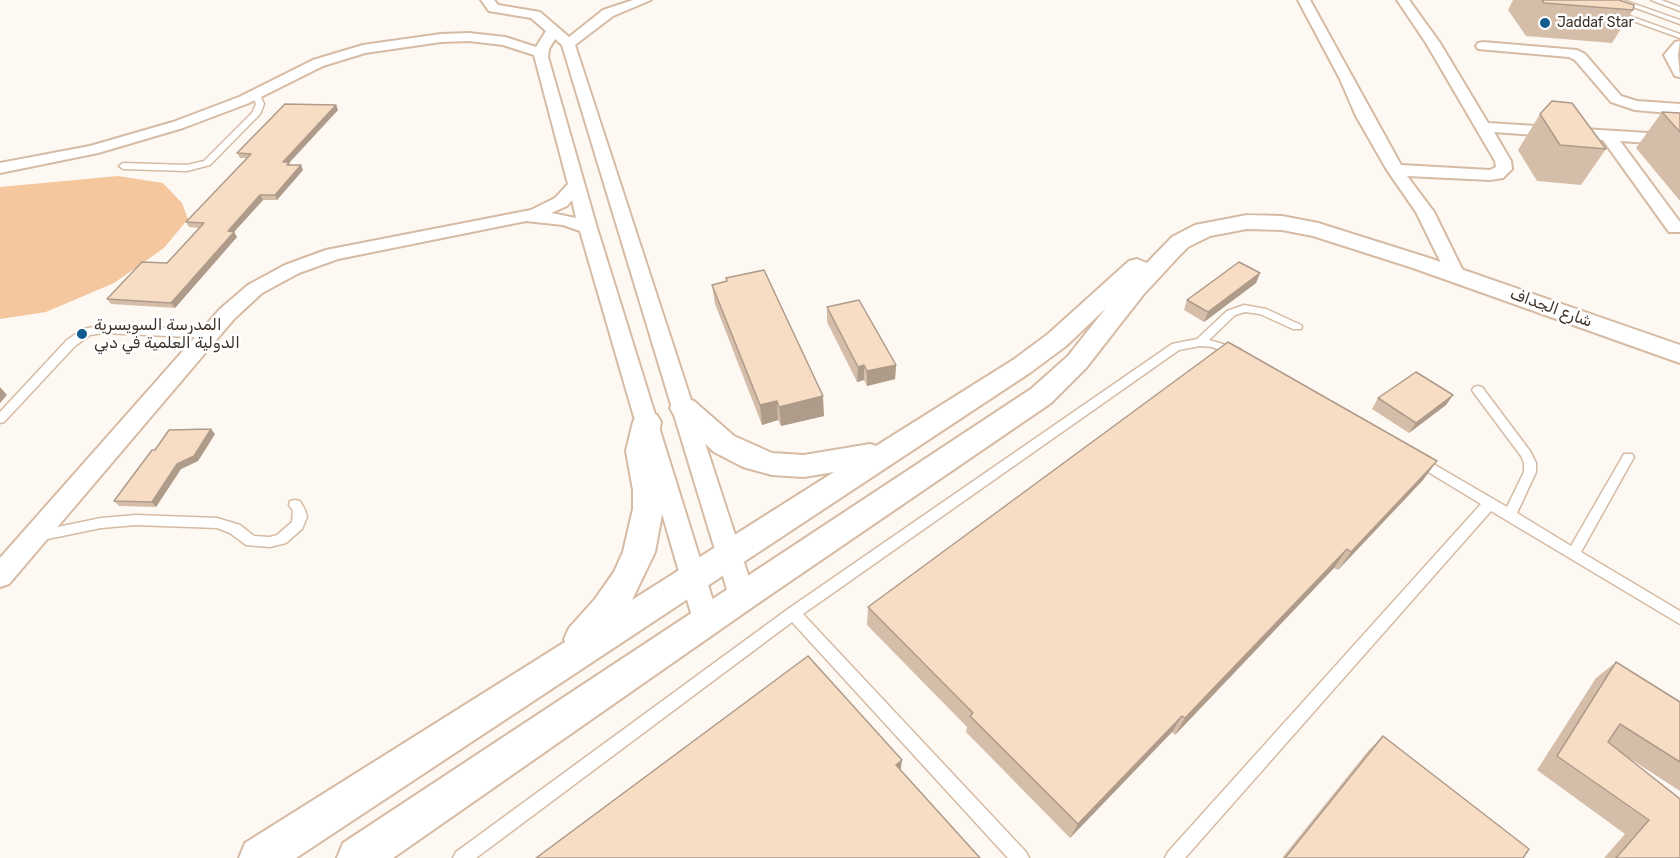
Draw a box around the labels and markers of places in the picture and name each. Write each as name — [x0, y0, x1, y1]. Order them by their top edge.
place label: Jaddaf Star — [1557, 15, 1634, 31]
marker: Jaddaf Star — [1538, 16, 1552, 30]
place label: المدرسة السويسرية الدولية العلمية في دبي — [94, 315, 240, 353]
marker: المدرسة السويسرية الدولية العلمية في دبي — [75, 327, 89, 341]

